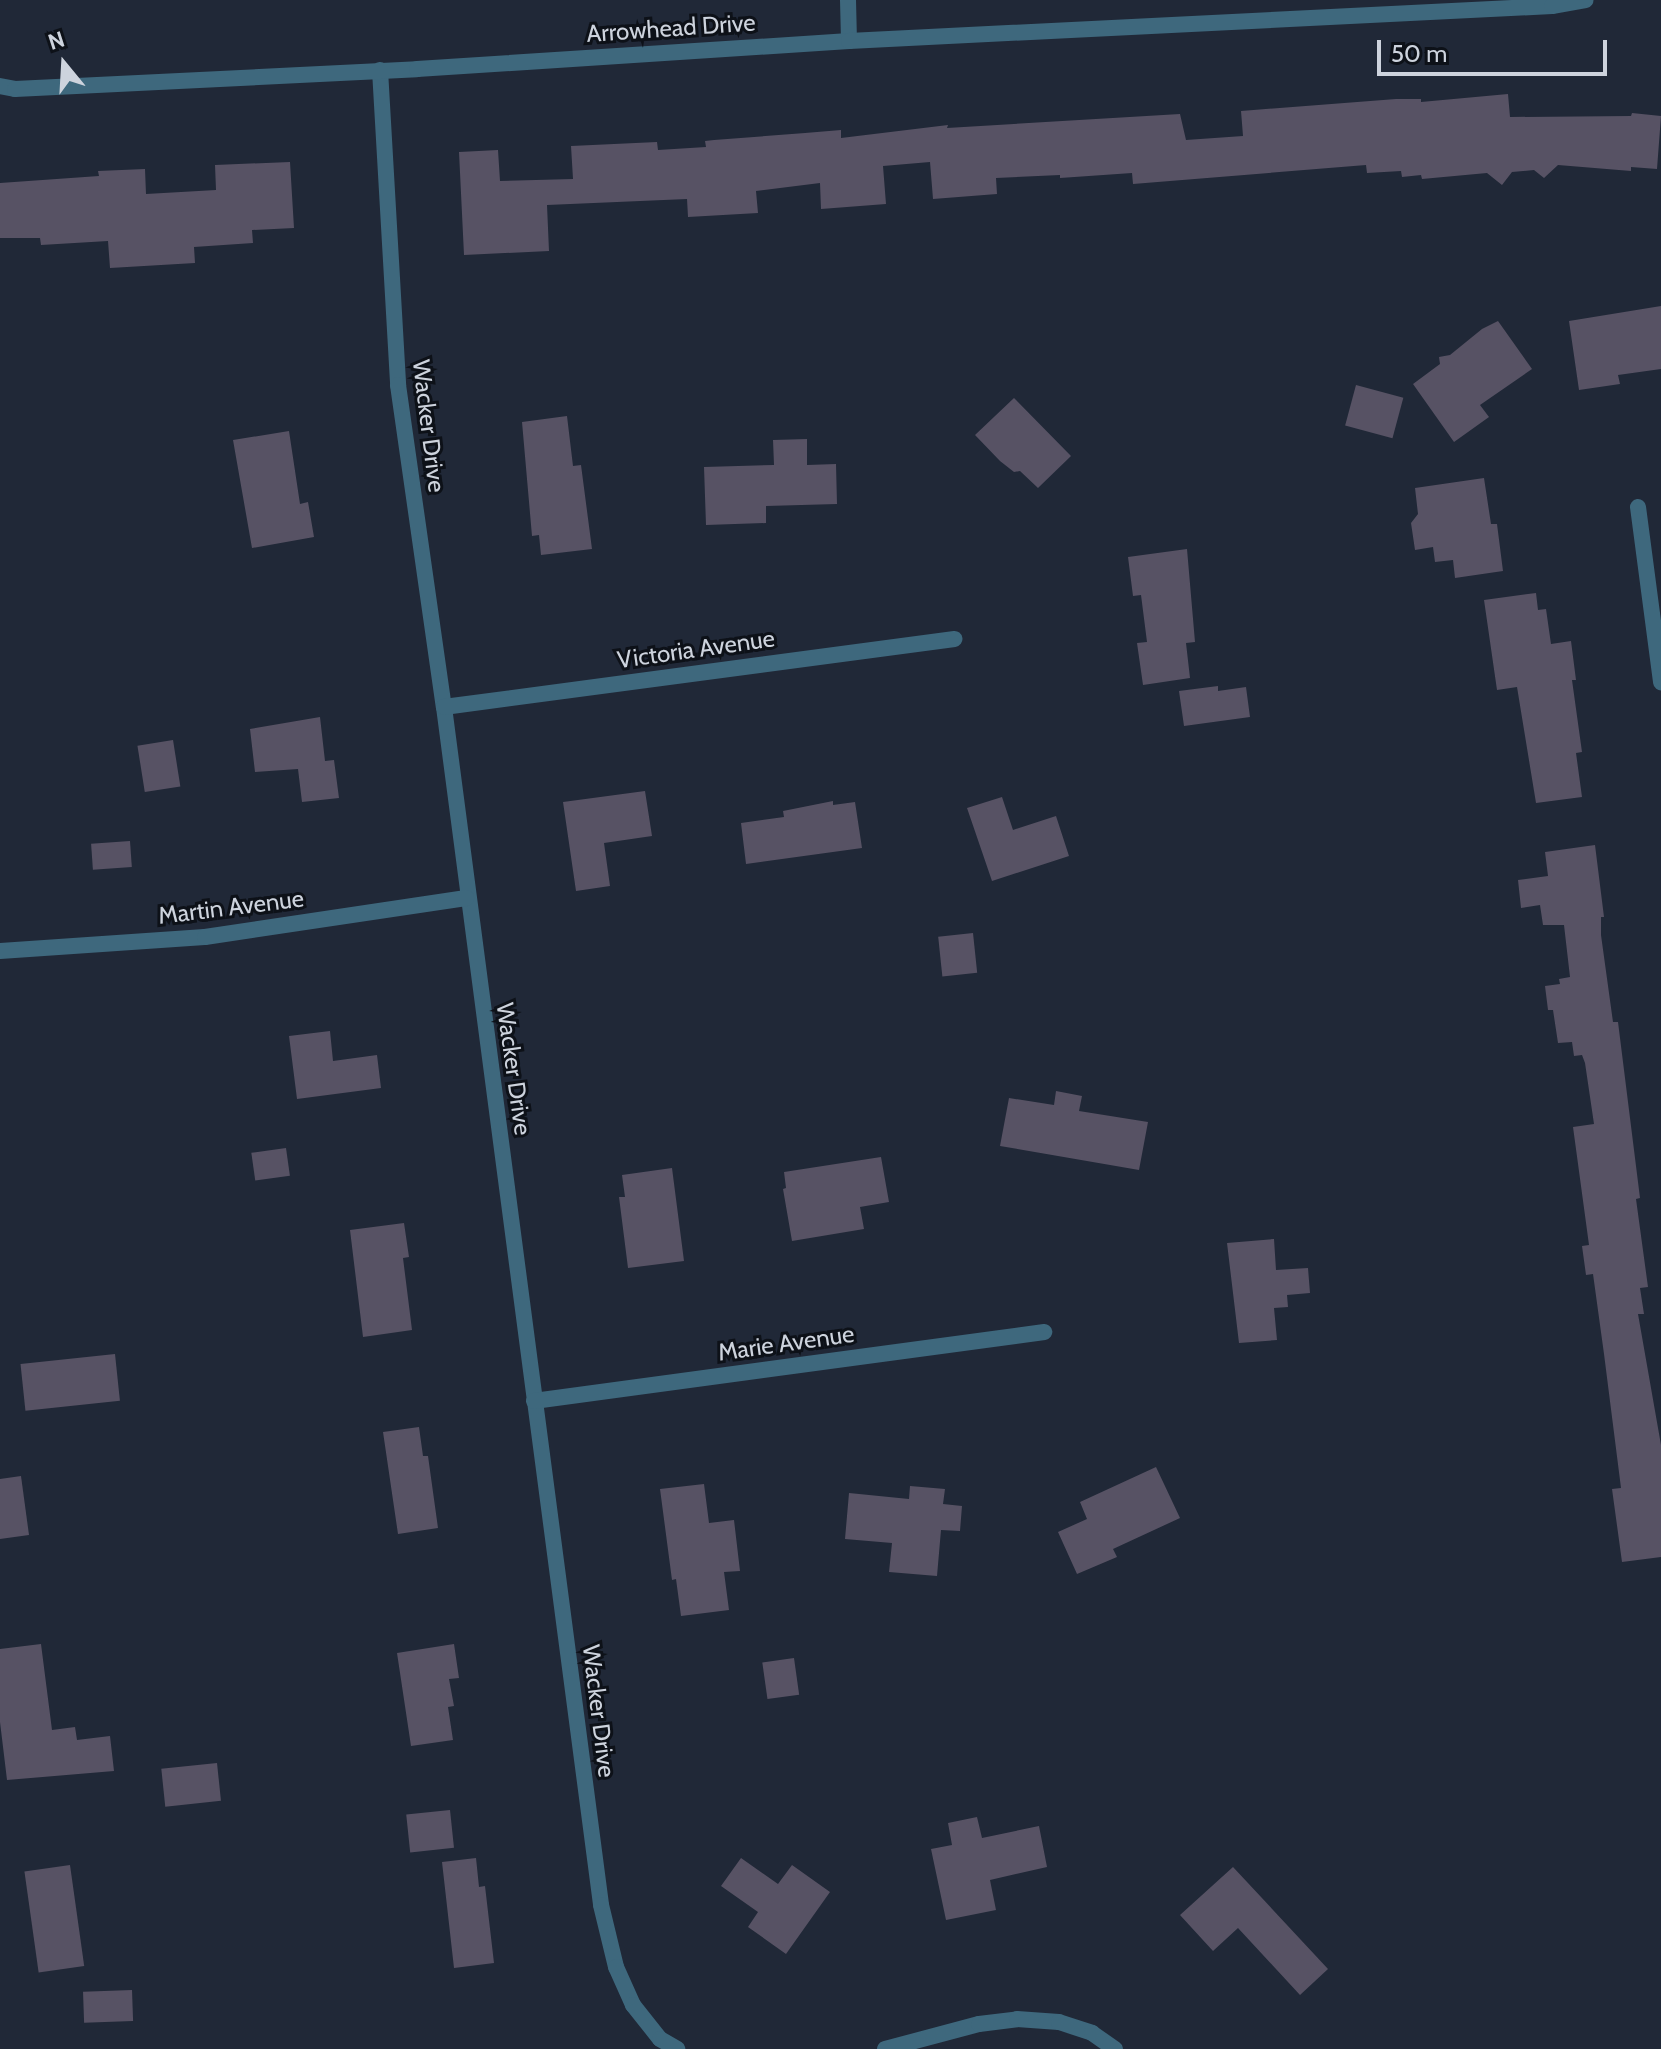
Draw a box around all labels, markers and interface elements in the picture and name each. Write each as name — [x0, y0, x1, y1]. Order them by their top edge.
street label: Arrowhead Drive — [585, 8, 757, 48]
north arrow — [24, 24, 104, 104]
scale bar — [1381, 24, 1611, 74]
text: N — [45, 25, 68, 56]
text: 50 m — [1391, 39, 1447, 68]
street label: Wacker Drive — [407, 358, 451, 494]
street label: Victoria Avenue — [615, 624, 777, 674]
street label: Martin Avenue — [157, 884, 305, 930]
street label: Wacker Drive — [490, 1001, 538, 1137]
street label: Marie Avenue — [716, 1319, 856, 1367]
street label: Wacker Drive — [577, 1643, 621, 1779]

